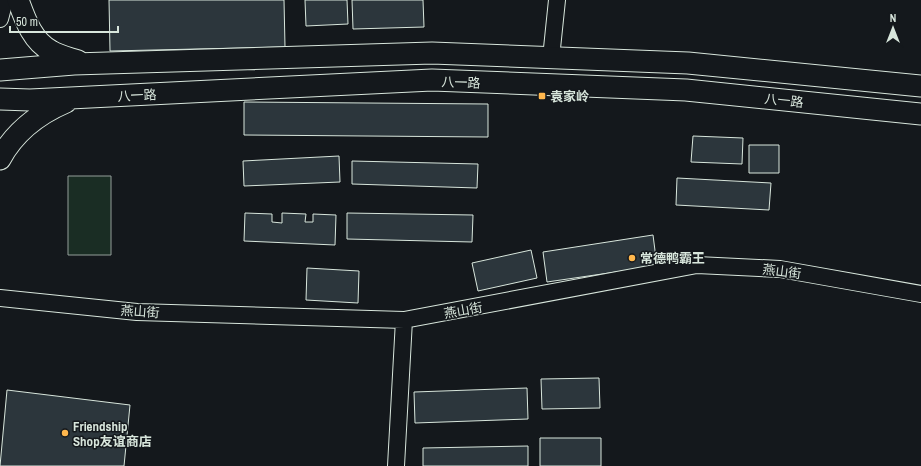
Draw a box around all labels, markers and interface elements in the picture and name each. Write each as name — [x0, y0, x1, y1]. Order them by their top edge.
scale bar — [10, 8, 118, 34]
north arrow — [873, 8, 913, 48]
text: N — [890, 11, 896, 25]
text: 50 m — [16, 14, 38, 30]
street label: 八一路 — [441, 73, 481, 92]
street label: 八一路 — [117, 86, 157, 105]
place label: 袁家岭 — [550, 88, 589, 105]
street label: 八一路 — [764, 90, 804, 111]
marker: 袁家岭 — [537, 91, 547, 101]
place label: 常德鸭霸王 — [640, 250, 705, 267]
marker: 常德鸭霸王 — [627, 253, 637, 263]
street label: 燕山街 — [762, 261, 802, 282]
street label: 燕山街 — [442, 299, 484, 322]
street label: 燕山街 — [120, 302, 160, 321]
place label: Friendship Shop友谊商店 — [73, 418, 152, 450]
marker: Friendship Shop友谊商店 — [60, 428, 70, 438]

